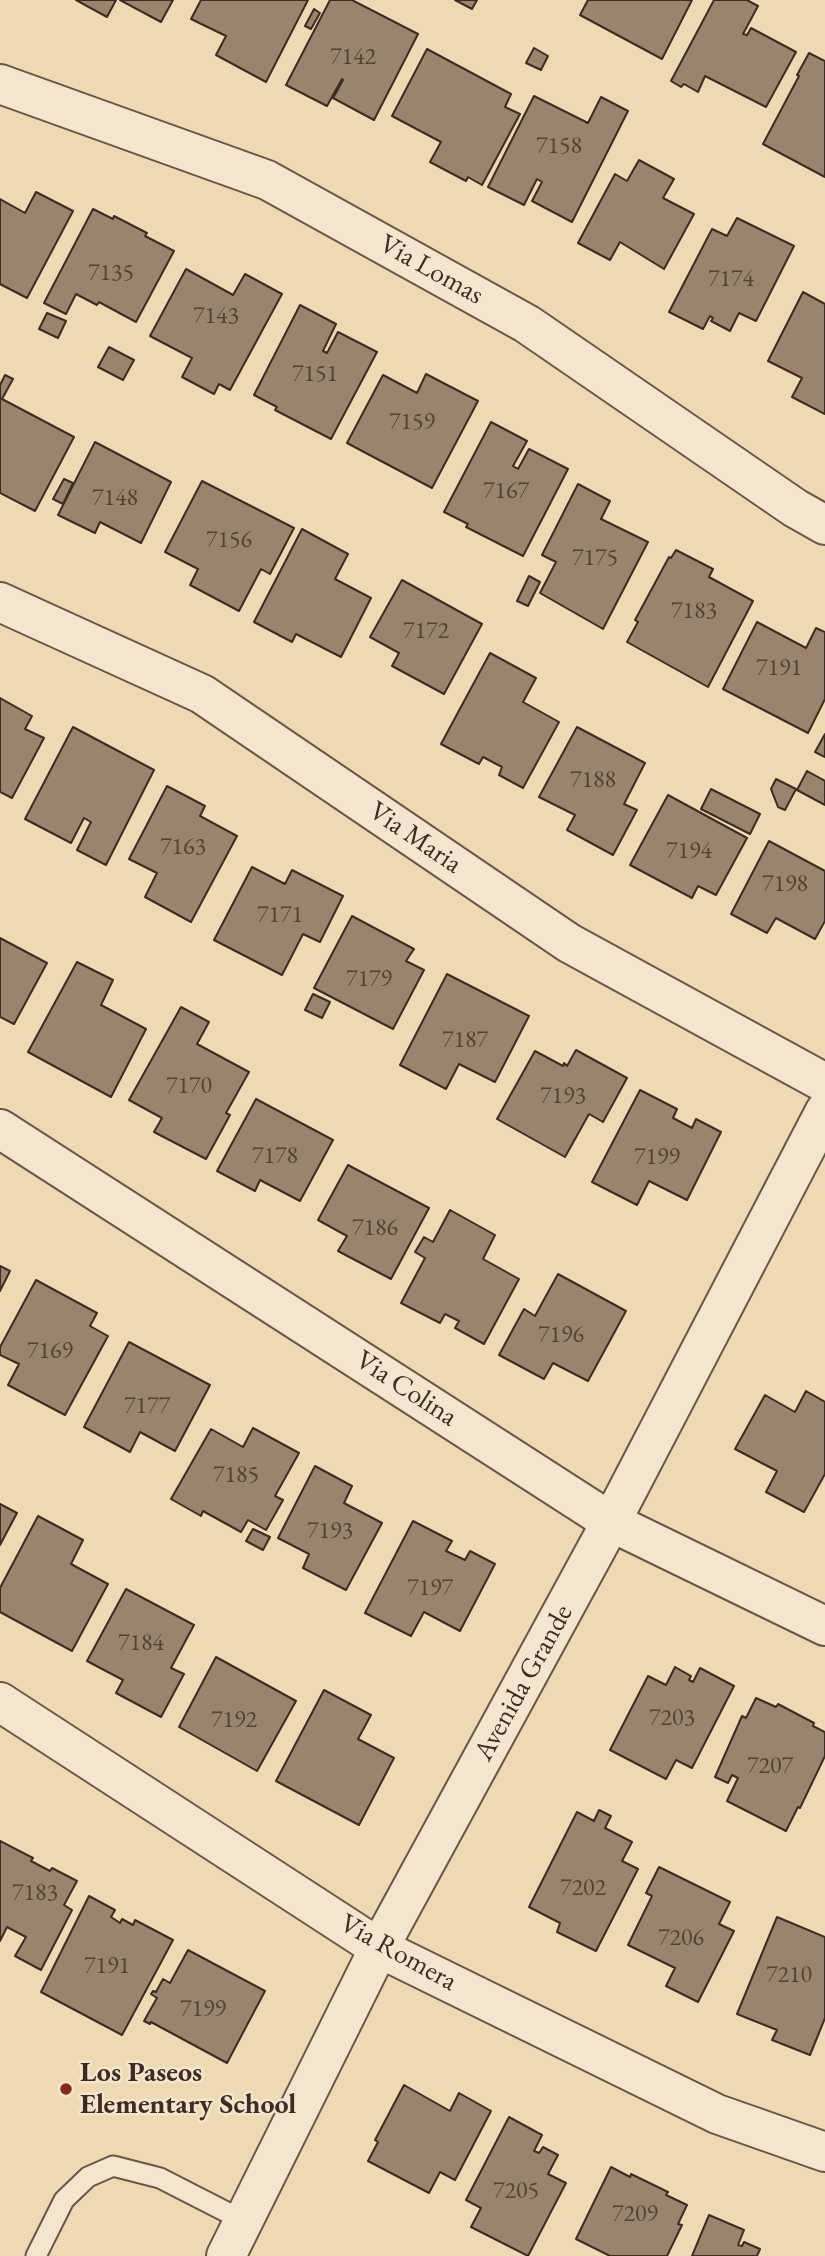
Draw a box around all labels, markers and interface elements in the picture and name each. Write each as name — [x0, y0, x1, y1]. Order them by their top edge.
house number: 7142 — [330, 43, 376, 71]
house number: 7158 — [536, 132, 582, 160]
street label: Via Lomas — [373, 228, 489, 312]
house number: 7135 — [88, 259, 134, 287]
house number: 7174 — [708, 265, 754, 293]
house number: 7143 — [193, 302, 239, 330]
house number: 7151 — [292, 360, 338, 388]
house number: 7159 — [389, 408, 435, 436]
house number: 7167 — [483, 477, 529, 505]
house number: 7148 — [92, 484, 138, 512]
house number: 7156 — [206, 526, 252, 554]
house number: 7175 — [572, 544, 618, 572]
house number: 7183 — [671, 597, 717, 625]
house number: 7172 — [403, 617, 449, 645]
house number: 7191 — [756, 654, 802, 682]
house number: 7188 — [570, 766, 616, 794]
street label: Via Maria — [362, 795, 468, 881]
house number: 7163 — [160, 833, 206, 861]
house number: 7194 — [666, 837, 712, 865]
house number: 7198 — [762, 870, 808, 898]
house number: 7171 — [257, 901, 303, 929]
house number: 7179 — [346, 965, 392, 993]
house number: 7187 — [442, 1026, 488, 1054]
house number: 7170 — [166, 1072, 212, 1100]
house number: 7193 — [540, 1082, 586, 1110]
house number: 7178 — [252, 1142, 298, 1170]
house number: 7199 — [634, 1143, 680, 1171]
house number: 7186 — [352, 1214, 398, 1242]
house number: 7196 — [538, 1321, 584, 1349]
house number: 7169 — [27, 1337, 73, 1365]
street label: Via Colina — [349, 1344, 463, 1434]
house number: 7177 — [124, 1392, 170, 1420]
house number: 7185 — [213, 1461, 259, 1489]
house number: 7193 — [307, 1517, 353, 1545]
house number: 7197 — [407, 1574, 453, 1602]
street label: Avenida Grande — [467, 1599, 581, 1767]
house number: 7184 — [118, 1629, 164, 1657]
house number: 7203 — [649, 1704, 695, 1732]
house number: 7192 — [211, 1706, 257, 1734]
house number: 7207 — [747, 1752, 793, 1780]
house number: 7202 — [560, 1874, 606, 1902]
house number: 7183 — [12, 1879, 58, 1907]
street label: Via Romera — [333, 1907, 463, 1999]
house number: 7206 — [658, 1924, 704, 1952]
house number: 7191 — [84, 1952, 130, 1980]
house number: 7210 — [766, 1961, 812, 1989]
house number: 7199 — [180, 1995, 226, 2023]
place label: Los Paseos Elementary School — [80, 2056, 296, 2122]
marker: Los Paseos Elementary School — [58, 2081, 74, 2097]
house number: 7205 — [493, 2177, 539, 2205]
house number: 7209 — [612, 2200, 658, 2228]

